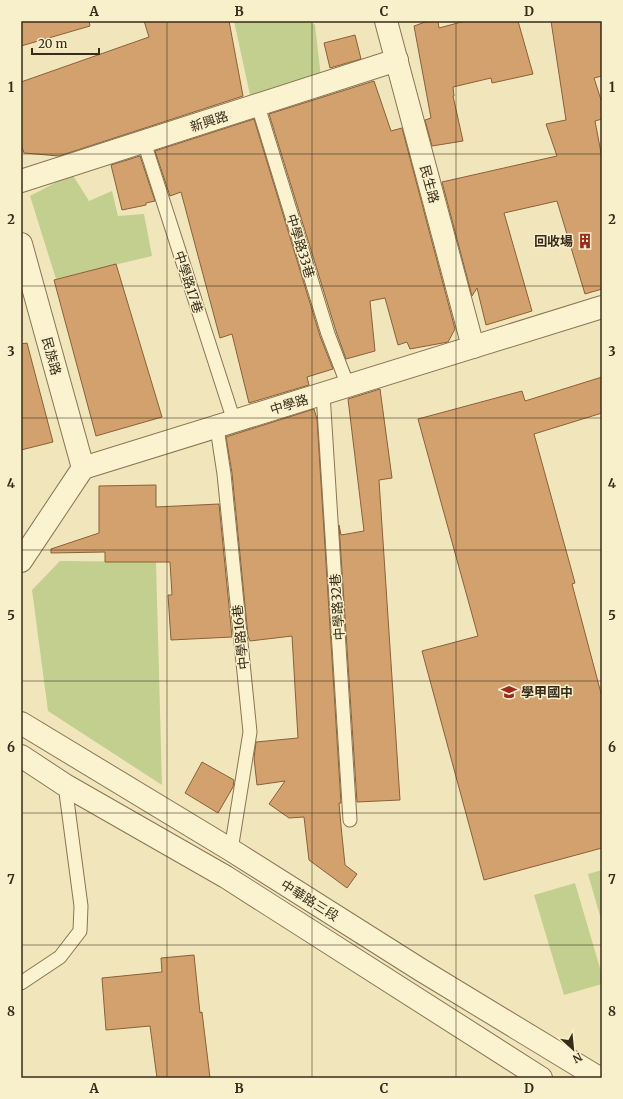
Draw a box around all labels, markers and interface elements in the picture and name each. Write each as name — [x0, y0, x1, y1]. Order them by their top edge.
text: A — [88, 3, 99, 20]
text: B — [234, 3, 244, 20]
text: C — [380, 3, 389, 20]
text: D — [524, 3, 534, 20]
scale bar — [32, 30, 99, 56]
text: 20 m — [38, 36, 67, 51]
text: 1 — [8, 79, 14, 96]
text: 1 — [609, 79, 615, 96]
street label: 新興路 — [188, 107, 230, 136]
street label: 民生路 — [416, 163, 443, 205]
text: 2 — [7, 211, 15, 228]
text: 2 — [608, 211, 616, 228]
street label: 中學路33巷 — [283, 212, 318, 280]
building icon: 回收場 — [576, 232, 594, 250]
place label: 回收場 — [534, 233, 573, 250]
street label: 中學路17巷 — [170, 249, 207, 315]
street label: 民族路 — [38, 335, 65, 377]
text: 3 — [7, 343, 15, 360]
text: 3 — [608, 343, 616, 360]
street label: 中學路 — [268, 391, 310, 418]
text: 4 — [7, 475, 16, 492]
text: 4 — [608, 475, 617, 492]
street label: 中學路32巷 — [327, 573, 348, 641]
street label: 中學路16巷 — [229, 604, 252, 670]
text: 5 — [7, 607, 15, 624]
text: 5 — [608, 607, 616, 624]
school or university icon: 學甲國中 — [500, 683, 518, 701]
place label: 學甲國中 — [521, 684, 573, 701]
text: 6 — [7, 739, 15, 756]
text: 6 — [608, 739, 616, 756]
text: 7 — [7, 871, 15, 888]
text: 7 — [608, 871, 616, 888]
street label: 中華路三段 — [278, 876, 342, 925]
text: 8 — [7, 1003, 15, 1020]
text: 8 — [608, 1003, 616, 1020]
north arrow — [553, 1029, 593, 1069]
text: N — [570, 1050, 585, 1066]
text: A — [88, 1080, 99, 1097]
text: B — [234, 1080, 244, 1097]
text: C — [380, 1080, 389, 1097]
text: D — [524, 1080, 534, 1097]

